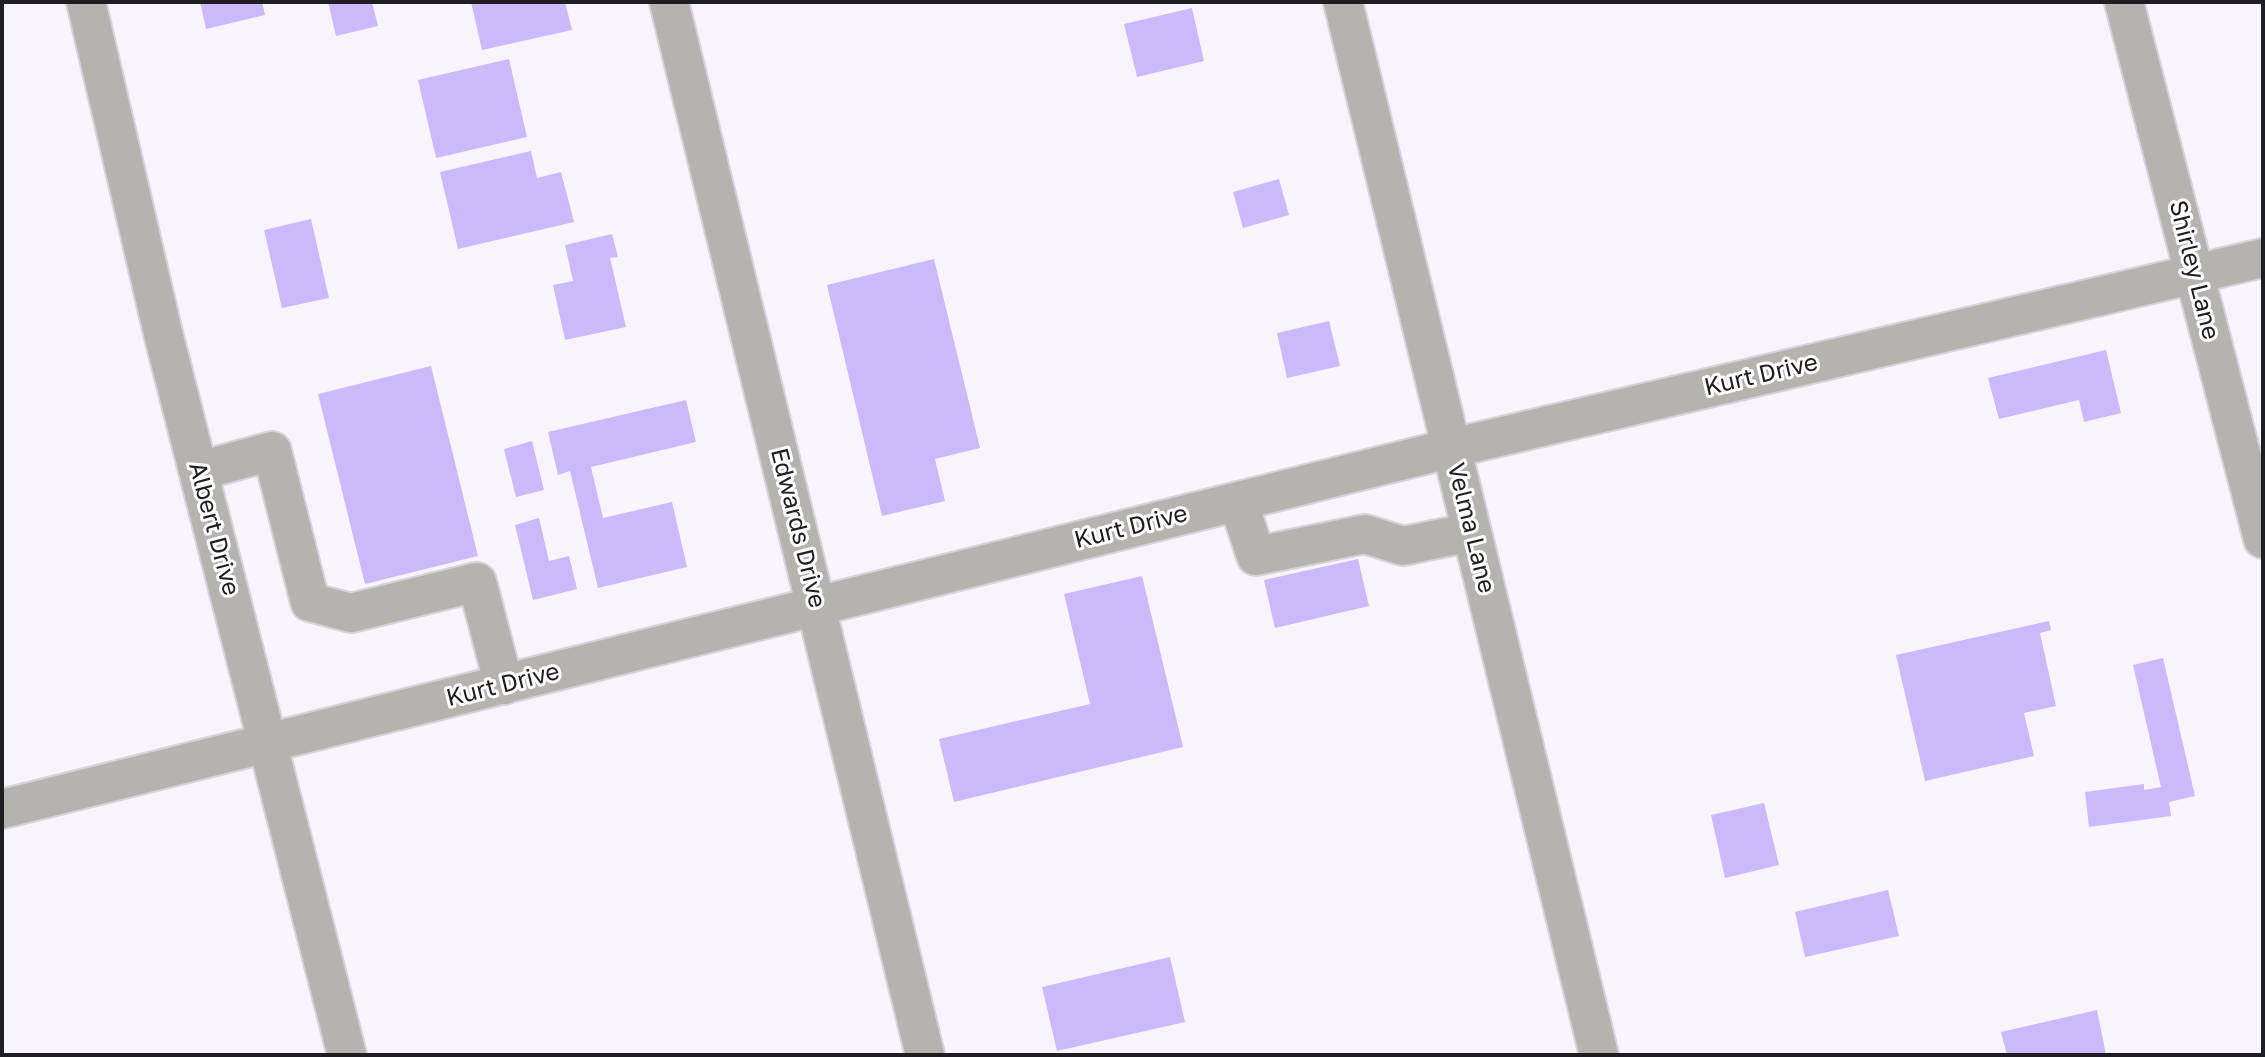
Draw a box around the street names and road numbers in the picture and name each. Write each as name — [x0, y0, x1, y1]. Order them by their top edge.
street label: Shirley Lane — [2163, 197, 2225, 343]
street label: Kurt Drive — [1701, 348, 1821, 402]
street label: Edwards Drive — [764, 445, 832, 611]
street label: Albert Drive — [182, 459, 246, 599]
street label: Velma Lane — [1441, 460, 1501, 596]
street label: Kurt Drive — [1071, 499, 1191, 555]
street label: Kurt Drive — [443, 657, 563, 713]

